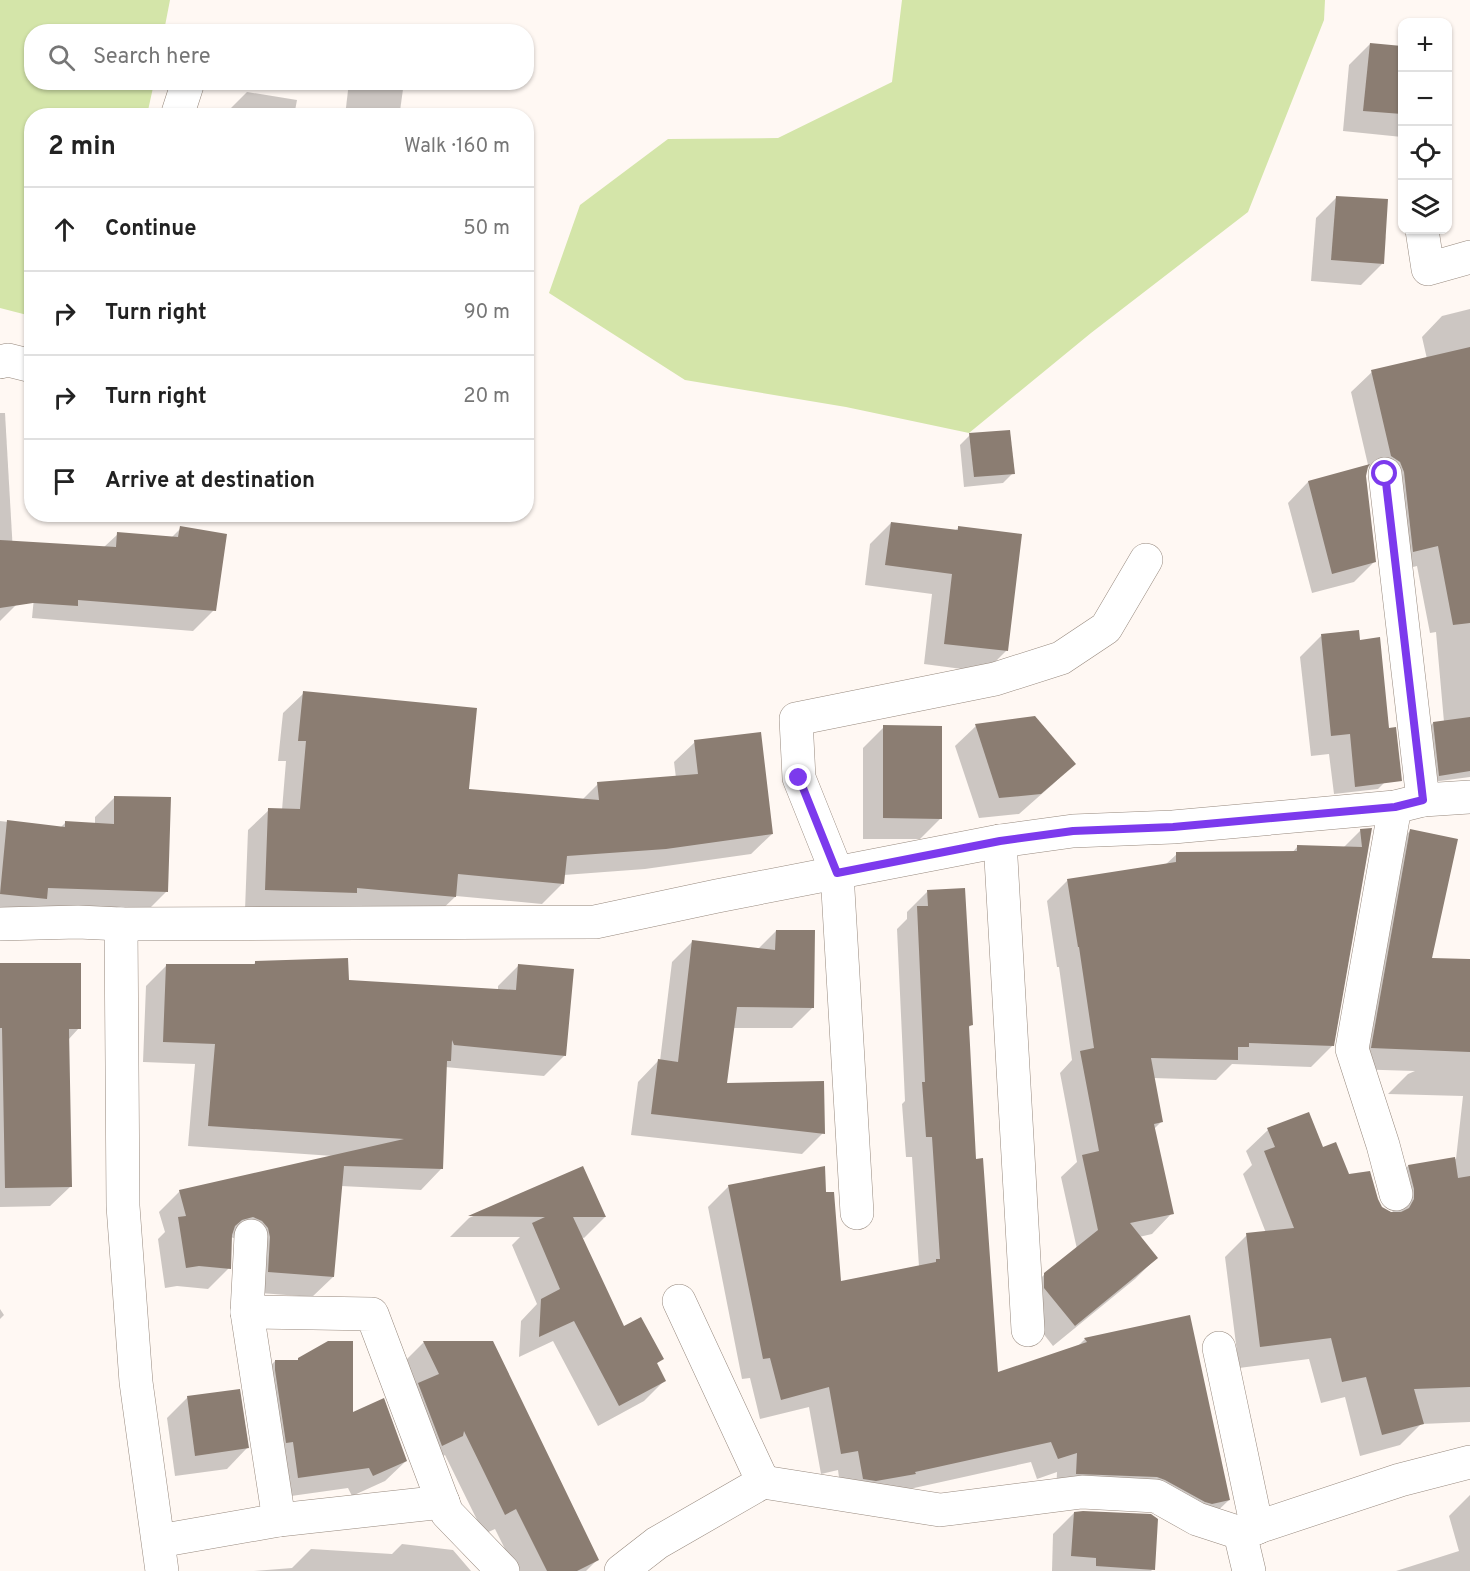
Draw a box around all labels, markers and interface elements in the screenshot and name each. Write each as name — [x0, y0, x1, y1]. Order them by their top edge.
map controls — [1398, 18, 1452, 234]
button: + — [1398, 18, 1452, 72]
search box — [24, 24, 534, 90]
icon: search — [45, 41, 78, 74]
text: Search here — [93, 44, 211, 71]
button: − — [1398, 72, 1452, 126]
button: locate — [1398, 126, 1452, 180]
text: 2 min — [48, 131, 116, 164]
text: Walk · 160 m — [404, 134, 510, 160]
button: layers — [1398, 180, 1452, 234]
icon: ahead — [48, 213, 81, 246]
text: Continue — [105, 216, 196, 243]
text: 50 m — [463, 216, 510, 242]
icon: right — [48, 297, 81, 330]
text: Turn right — [105, 300, 207, 327]
text: 90 m — [464, 300, 510, 326]
icon: right — [48, 381, 81, 414]
text: Turn right — [105, 384, 207, 411]
text: 20 m — [463, 384, 510, 410]
route start — [1371, 460, 1397, 486]
icon: arrive — [48, 465, 81, 498]
text: Arrive at destination — [105, 468, 315, 495]
route end — [785, 764, 811, 790]

